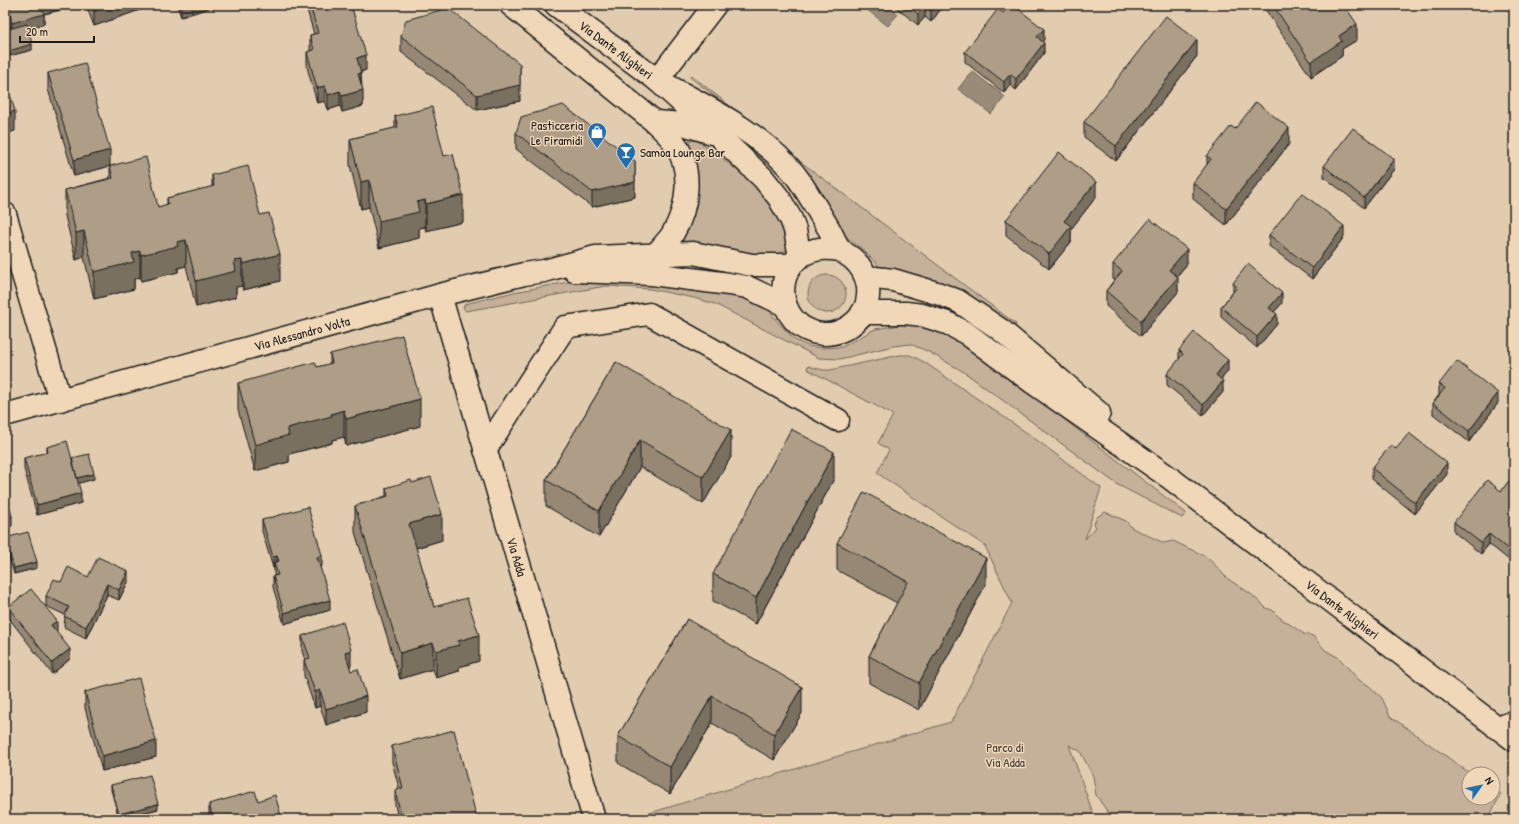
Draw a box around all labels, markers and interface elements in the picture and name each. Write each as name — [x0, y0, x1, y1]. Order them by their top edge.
street label: Via Dante Alighieri — [575, 16, 657, 83]
scale bar — [20, 18, 94, 44]
text: 20 m — [26, 23, 48, 40]
place label: Pasticceria Le Piramidi — [531, 116, 583, 149]
shop icon: Pasticceria Le Piramidi — [586, 121, 608, 149]
bar icon: Samoa Lounge Bar — [615, 141, 637, 169]
place label: Samoa Lounge Bar — [640, 143, 725, 161]
street label: Via Alessandro Volta — [252, 311, 352, 355]
street label: Via Adda — [503, 535, 531, 579]
street label: Via Dante Alighieri — [1302, 575, 1383, 643]
park label: Parco di Via Adda — [985, 738, 1025, 771]
north arrow — [1461, 766, 1501, 806]
text: N — [1482, 774, 1497, 787]

